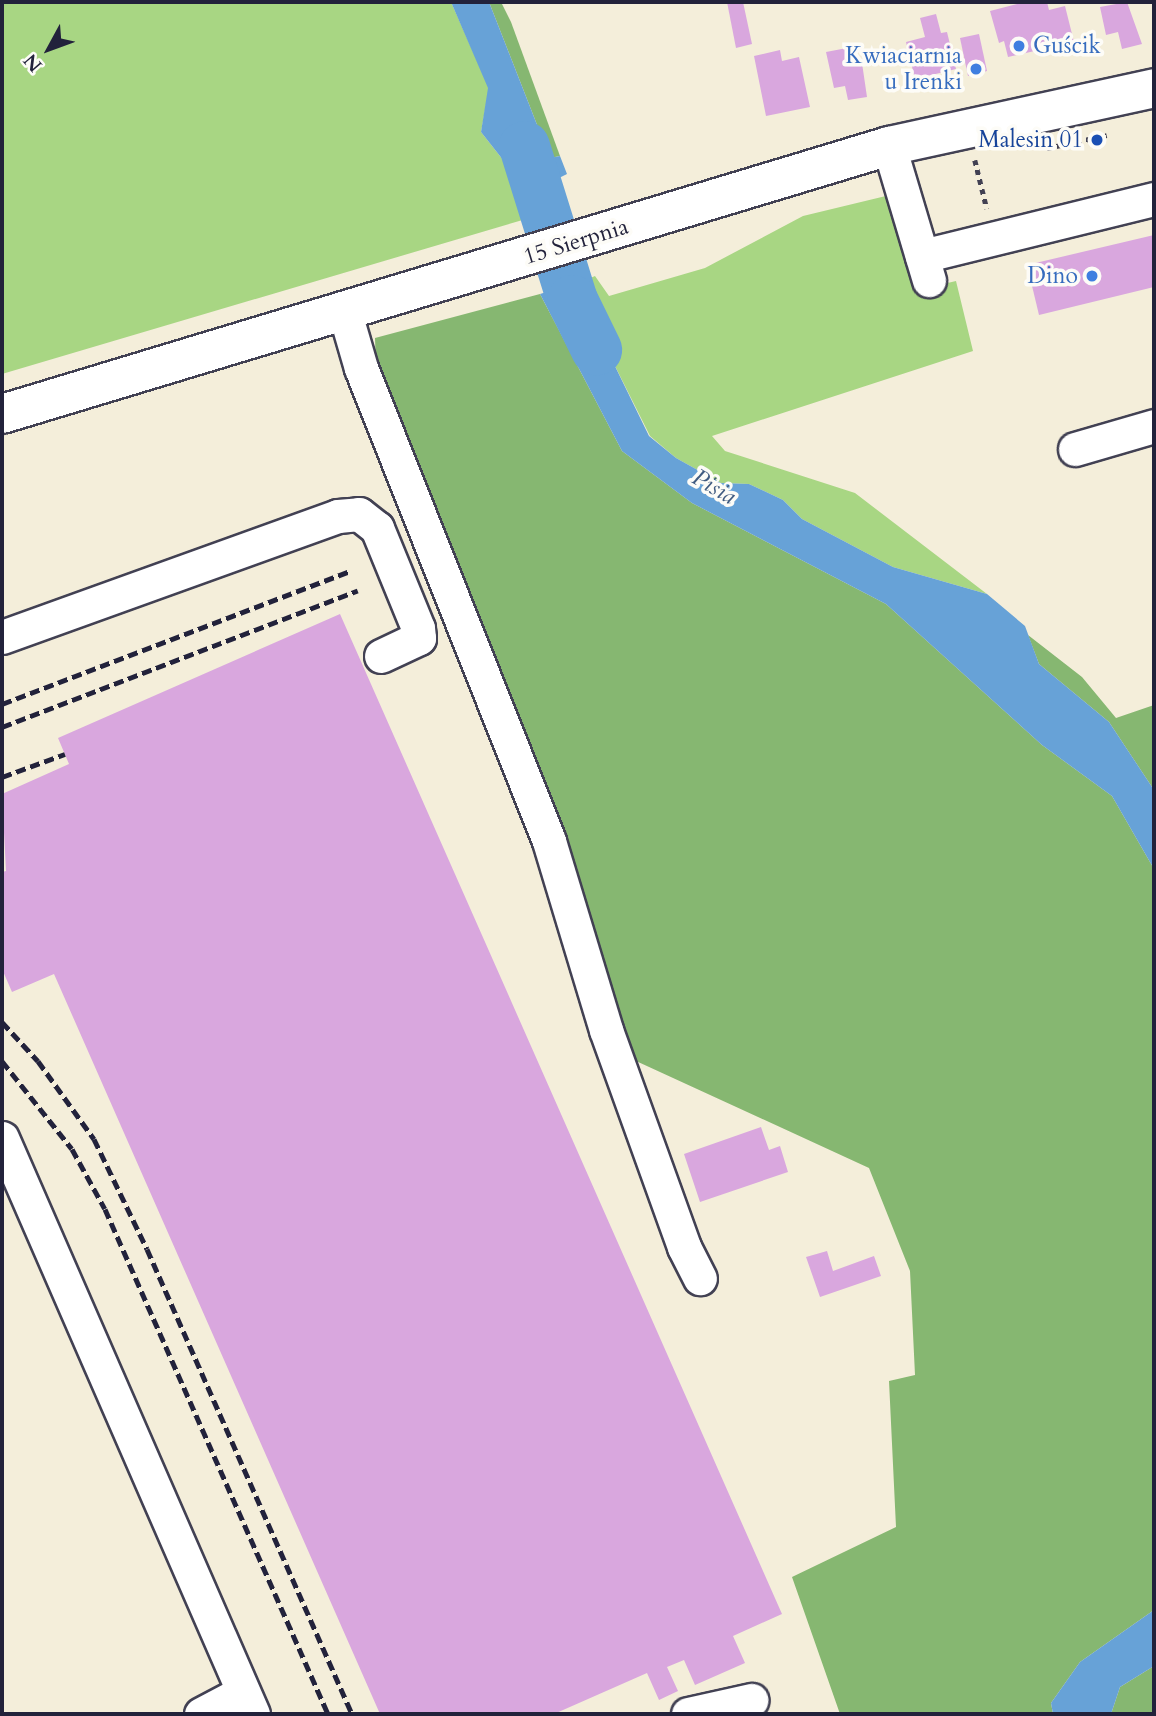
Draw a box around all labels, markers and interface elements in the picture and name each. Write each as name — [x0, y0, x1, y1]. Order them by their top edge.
north arrow — [14, 14, 84, 84]
place label: Guścik — [1033, 32, 1101, 60]
marker: Guścik — [1011, 38, 1027, 54]
place label: Kwiaciarnia u Irenki — [845, 42, 962, 96]
text: N — [18, 48, 48, 78]
marker: Kwiaciarnia u Irenki — [968, 61, 984, 77]
place label: Malesin 01 — [978, 126, 1083, 154]
marker: Malesin 01 — [1089, 132, 1105, 148]
street label: 15 Sierpnia — [520, 213, 632, 271]
place label: Dino — [1027, 262, 1078, 290]
marker: Dino — [1084, 268, 1100, 284]
water label: Pisia — [687, 463, 741, 511]

